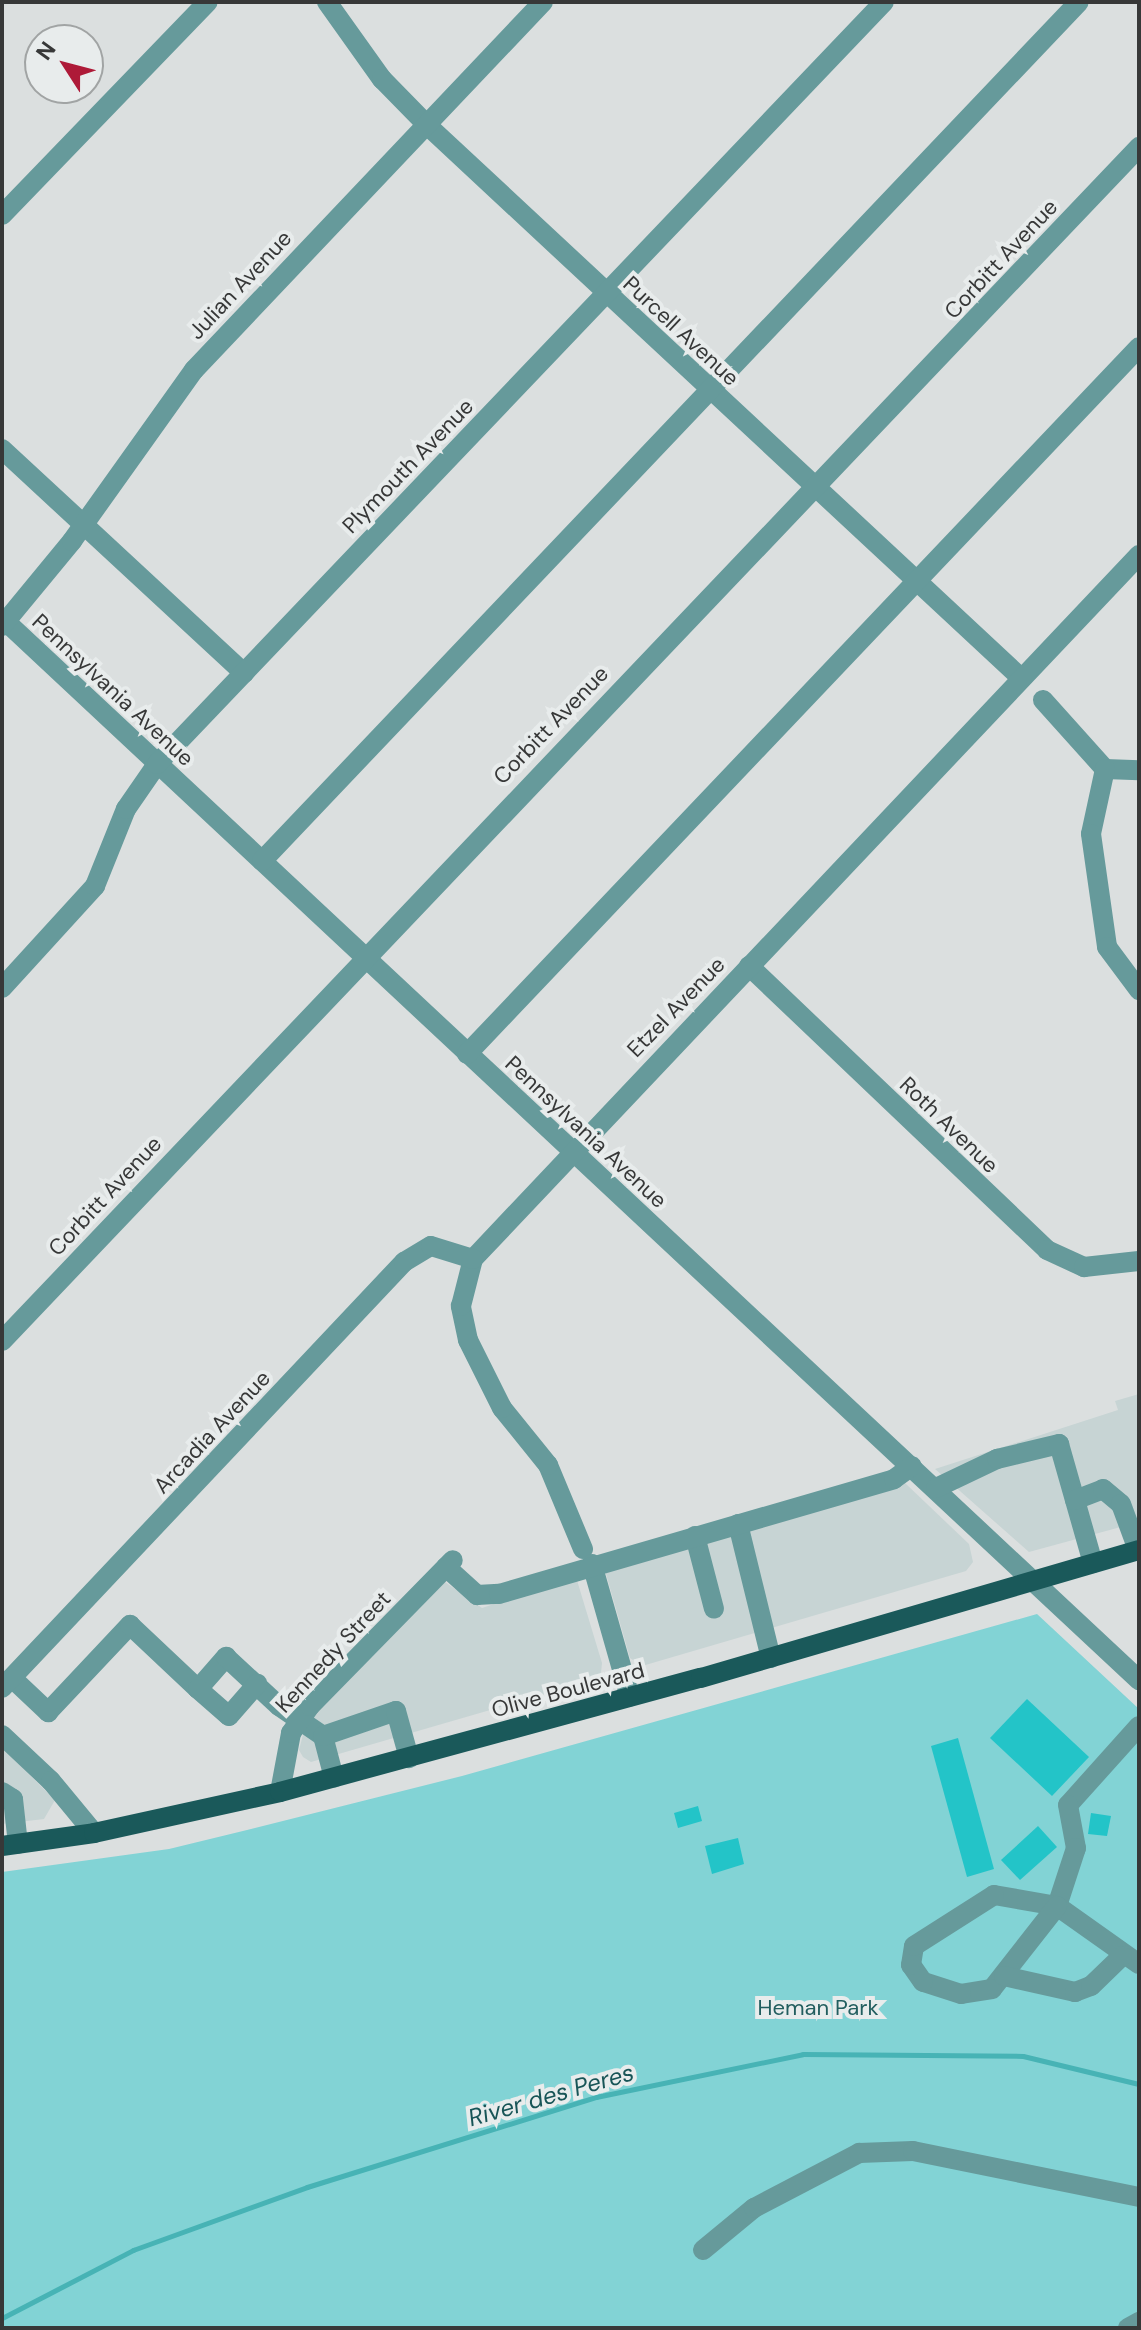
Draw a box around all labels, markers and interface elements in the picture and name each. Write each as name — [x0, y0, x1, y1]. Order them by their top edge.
north arrow — [24, 24, 104, 104]
text: N — [29, 36, 62, 66]
street label: Corbitt Avenue — [939, 194, 1063, 324]
street label: Julian Avenue — [183, 225, 297, 345]
street label: Purcell Avenue — [618, 271, 744, 391]
street label: Plymouth Avenue — [337, 393, 479, 539]
street label: Pennsylvania Avenue — [27, 608, 199, 772]
street label: Corbitt Avenue — [488, 660, 614, 790]
street label: Etzel Avenue — [622, 951, 730, 1063]
street label: Pennsylvania Avenue — [500, 1050, 672, 1214]
street label: Roth Avenue — [894, 1071, 1004, 1179]
street label: Corbitt Avenue — [43, 1131, 167, 1261]
street label: Arcadia Avenue — [148, 1365, 276, 1499]
street label: Kennedy Street — [270, 1586, 396, 1718]
street label: Olive Boulevard — [489, 1657, 647, 1723]
park label: Heman Park — [758, 1995, 878, 2021]
water label: River des Peres — [465, 2058, 637, 2132]

